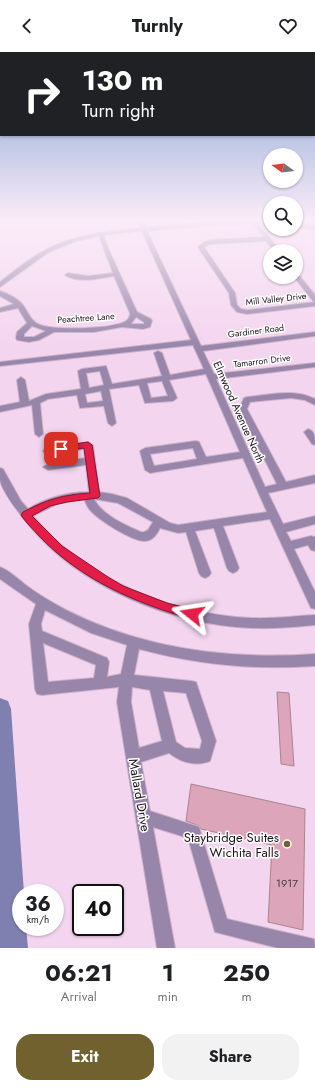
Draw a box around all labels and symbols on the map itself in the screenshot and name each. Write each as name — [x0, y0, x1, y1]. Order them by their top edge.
north arrow — [263, 148, 303, 188]
street label: Mill Valley Drive — [245, 289, 307, 308]
street label: Peachtree Lane — [57, 309, 115, 326]
street label: Gardiner Road — [227, 321, 285, 340]
street label: Tamarron Drive — [233, 351, 292, 370]
street label: Elmwood Avenue North — [209, 358, 269, 466]
pin — [44, 432, 78, 466]
position arrow — [171, 593, 213, 635]
street label: Mallard Drive — [124, 757, 155, 833]
place label: Staybridge Suites Wichita Falls — [184, 828, 279, 862]
marker: Staybridge Suites Wichita Falls — [282, 839, 292, 849]
house number: 1917 — [276, 875, 298, 891]
speed limit sign: 40 — [72, 884, 124, 936]

